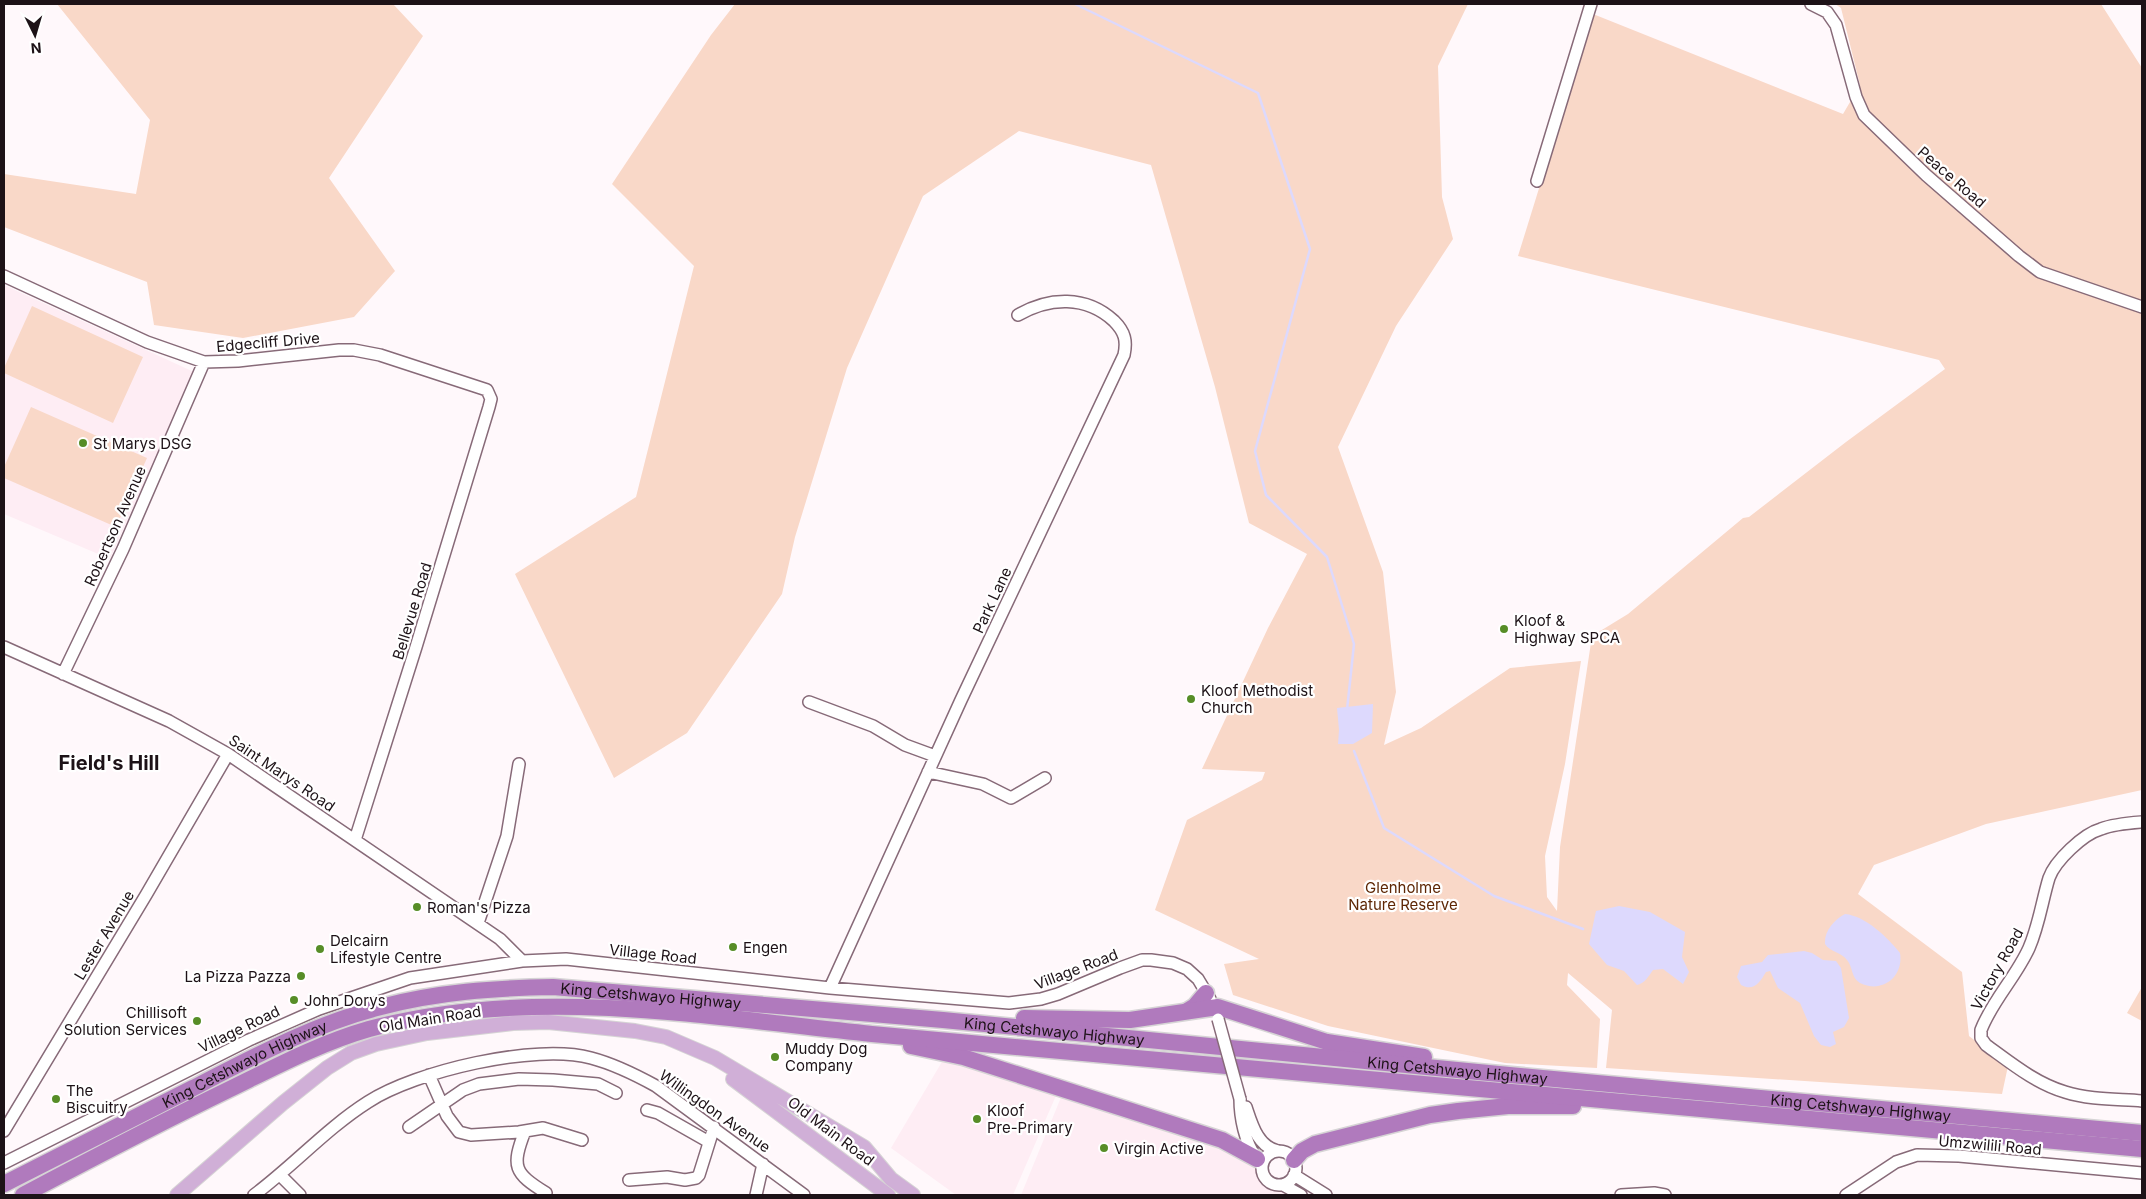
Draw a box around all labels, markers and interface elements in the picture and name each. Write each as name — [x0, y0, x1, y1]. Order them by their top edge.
north arrow — [10, 10, 60, 60]
text: N — [30, 40, 42, 57]
street label: Peace Road — [1914, 142, 1990, 212]
street label: Edgecliff Drive — [215, 328, 321, 356]
place label: St Marys DSG — [93, 434, 192, 453]
marker: St Marys DSG — [77, 437, 89, 449]
street label: Robertson Avenue — [80, 463, 150, 589]
street label: Bellevue Road — [388, 560, 436, 662]
street label: Park Lane — [968, 564, 1016, 636]
place label: Kloof & Highway SPCA — [1514, 611, 1620, 647]
marker: Kloof & Highway SPCA — [1498, 623, 1510, 635]
place label: Kloof Methodist Church — [1201, 681, 1313, 717]
marker: Kloof Methodist Church — [1185, 693, 1197, 705]
street label: Saint Marys Road — [225, 730, 339, 816]
district label: Field's Hill — [59, 751, 159, 775]
park label: Glenholme Nature Reserve — [1348, 878, 1458, 914]
street label: Lester Avenue — [70, 887, 138, 983]
place label: Roman's Pizza — [427, 898, 531, 917]
marker: Roman's Pizza — [411, 901, 423, 913]
street label: Victory Road — [1967, 925, 2027, 1013]
place label: Delcairn Lifestyle Centre — [330, 931, 442, 967]
place label: Engen — [743, 938, 788, 957]
street label: Village Road — [608, 940, 698, 968]
marker: Engen — [727, 941, 739, 953]
marker: Delcairn Lifestyle Centre — [314, 943, 326, 955]
street label: Village Road — [1032, 944, 1120, 994]
place label: La Pizza Pazza — [184, 967, 291, 986]
marker: La Pizza Pazza — [295, 970, 307, 982]
street label: King Cetshwayo Highway — [560, 978, 743, 1012]
place label: John Dorys — [304, 991, 386, 1010]
marker: John Dorys — [288, 994, 300, 1006]
street label: Village Road — [195, 1001, 283, 1057]
street label: Old Main Road — [377, 1002, 483, 1036]
place label: Chillisoft Solution Services — [64, 1003, 187, 1039]
street label: King Cetshwayo Highway — [963, 1013, 1146, 1049]
marker: Chillisoft Solution Services — [191, 1015, 203, 1027]
street label: King Cetshwayo Highway — [159, 1016, 330, 1112]
place label: Muddy Dog Company — [785, 1039, 868, 1075]
marker: Muddy Dog Company — [769, 1051, 781, 1063]
street label: King Cetshwayo Highway — [1366, 1052, 1549, 1088]
street label: Willingdon Avenue — [656, 1066, 774, 1156]
place label: The Biscuitry — [66, 1081, 128, 1117]
street label: King Cetshwayo Highway — [1770, 1089, 1952, 1125]
street label: Old Main Road — [784, 1092, 878, 1170]
marker: The Biscuitry — [50, 1093, 62, 1105]
place label: Kloof Pre-Primary — [987, 1101, 1073, 1137]
marker: Kloof Pre-Primary — [971, 1113, 983, 1125]
street label: Umzwilili Road — [1938, 1131, 2042, 1159]
place label: Virgin Active — [1114, 1139, 1204, 1158]
marker: Virgin Active — [1098, 1142, 1110, 1154]

